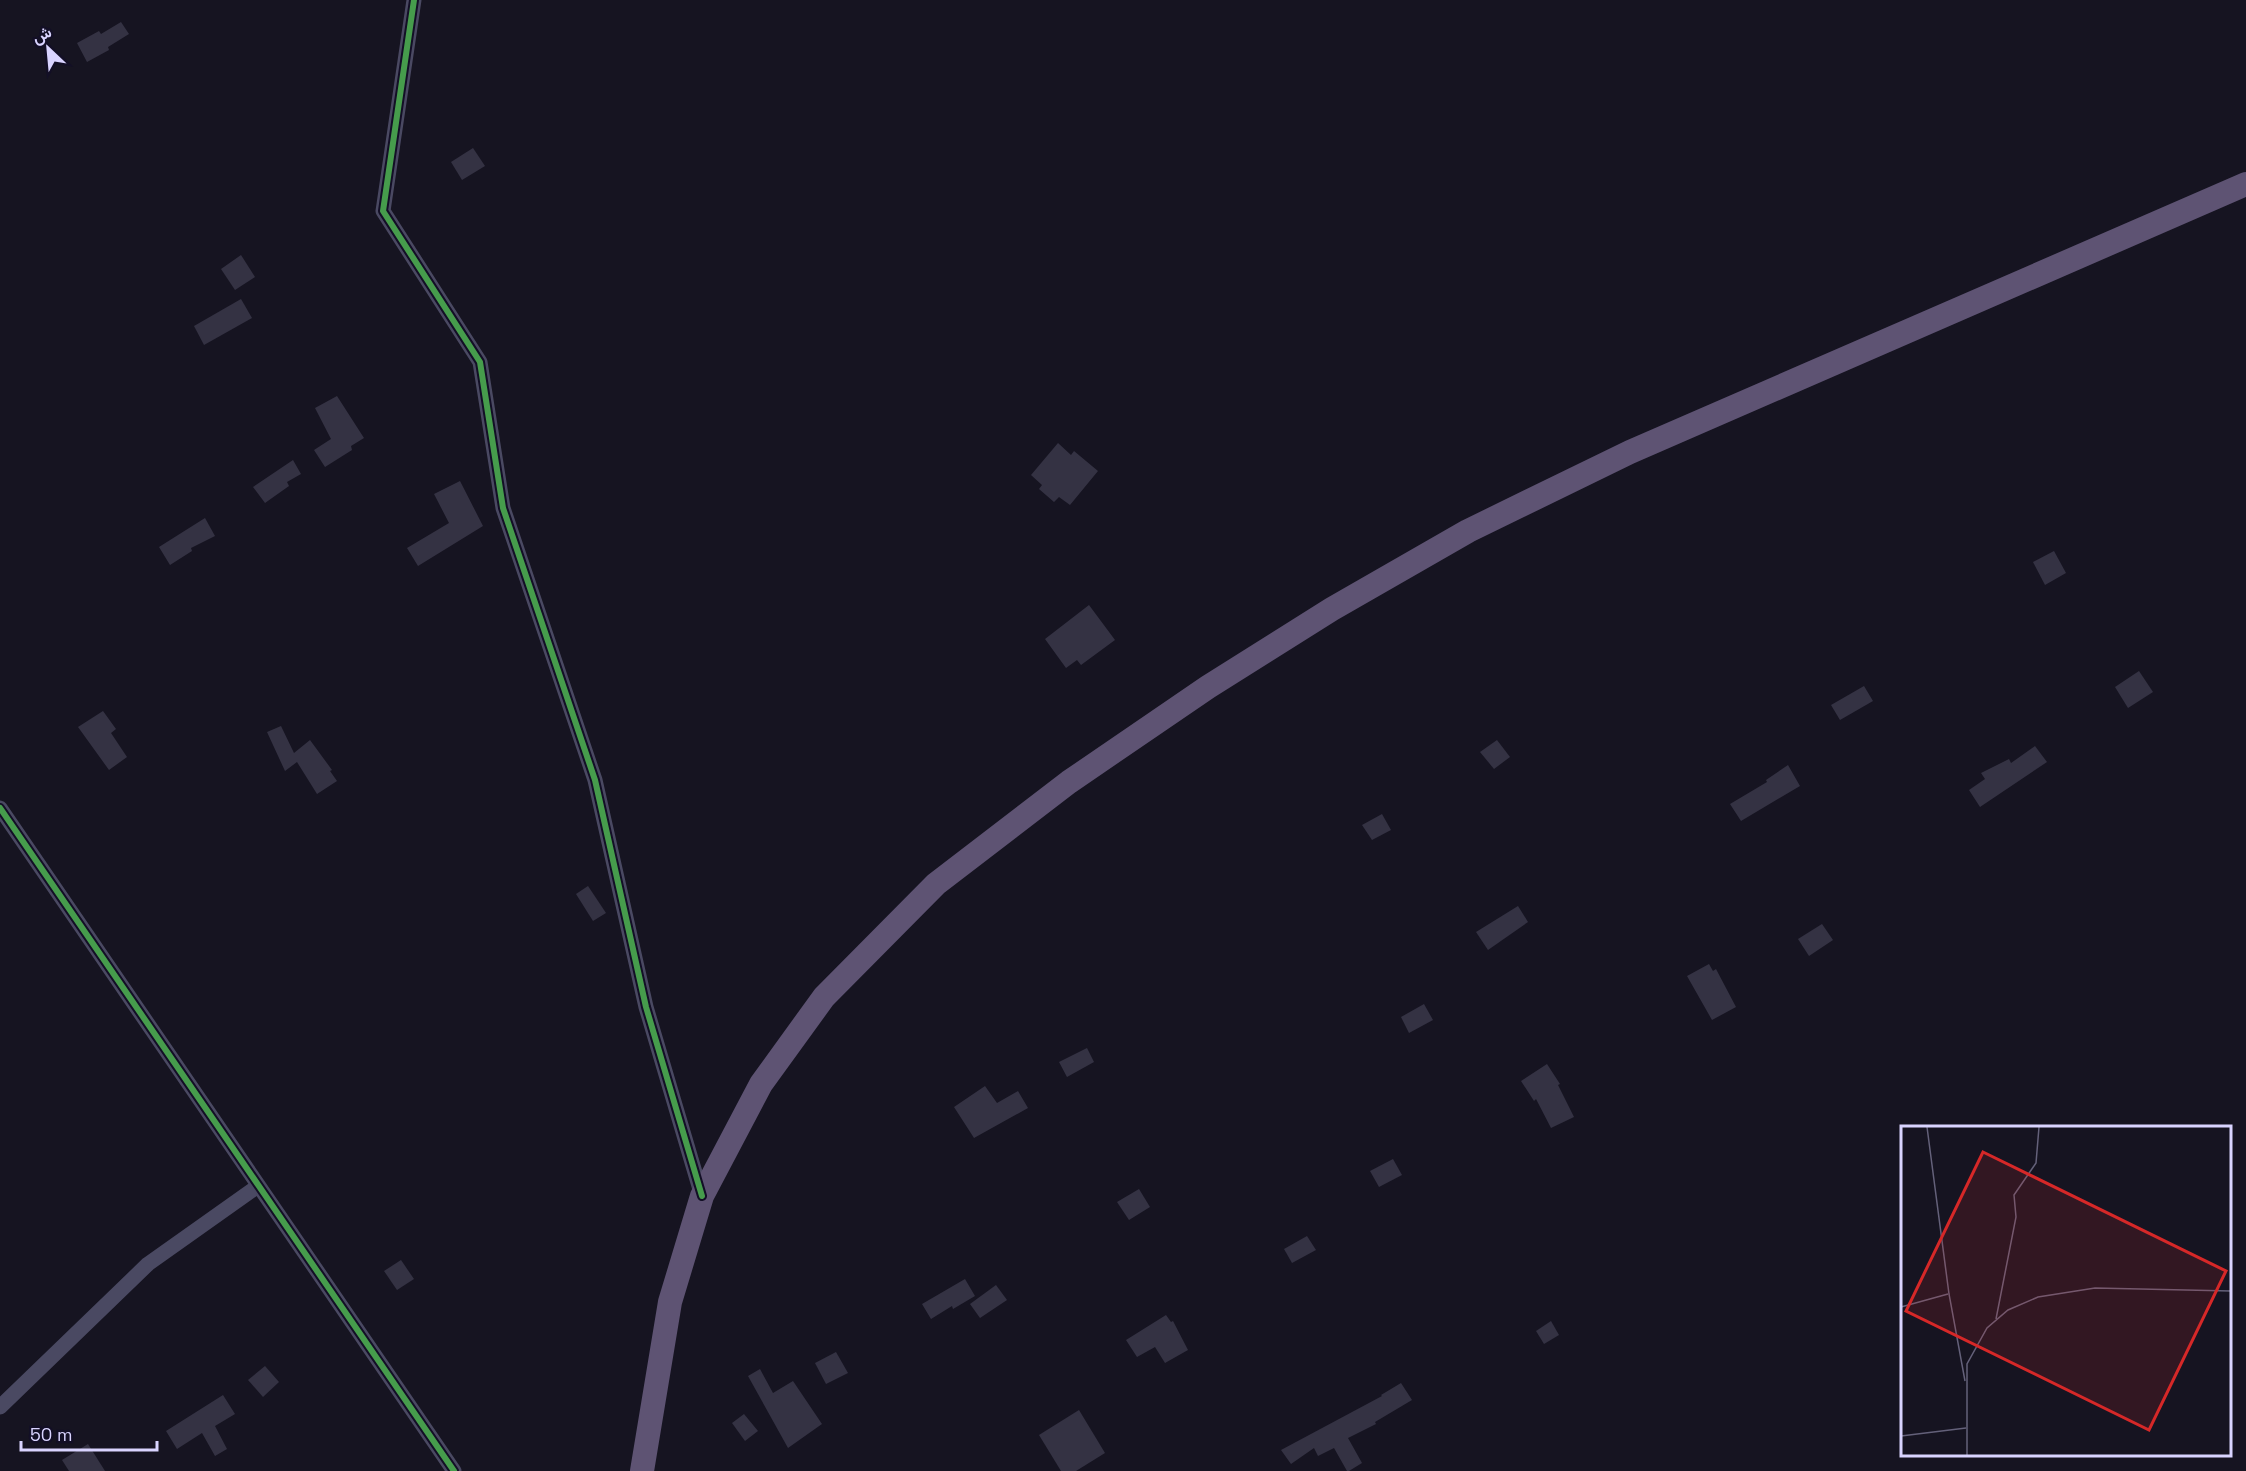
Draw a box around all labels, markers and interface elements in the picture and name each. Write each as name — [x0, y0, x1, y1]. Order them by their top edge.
north arrow — [18, 18, 78, 78]
text: ش — [28, 21, 55, 49]
inset map — [1901, 1126, 2231, 1456]
scale bar — [21, 1414, 158, 1452]
text: 50 m — [30, 1423, 72, 1446]

